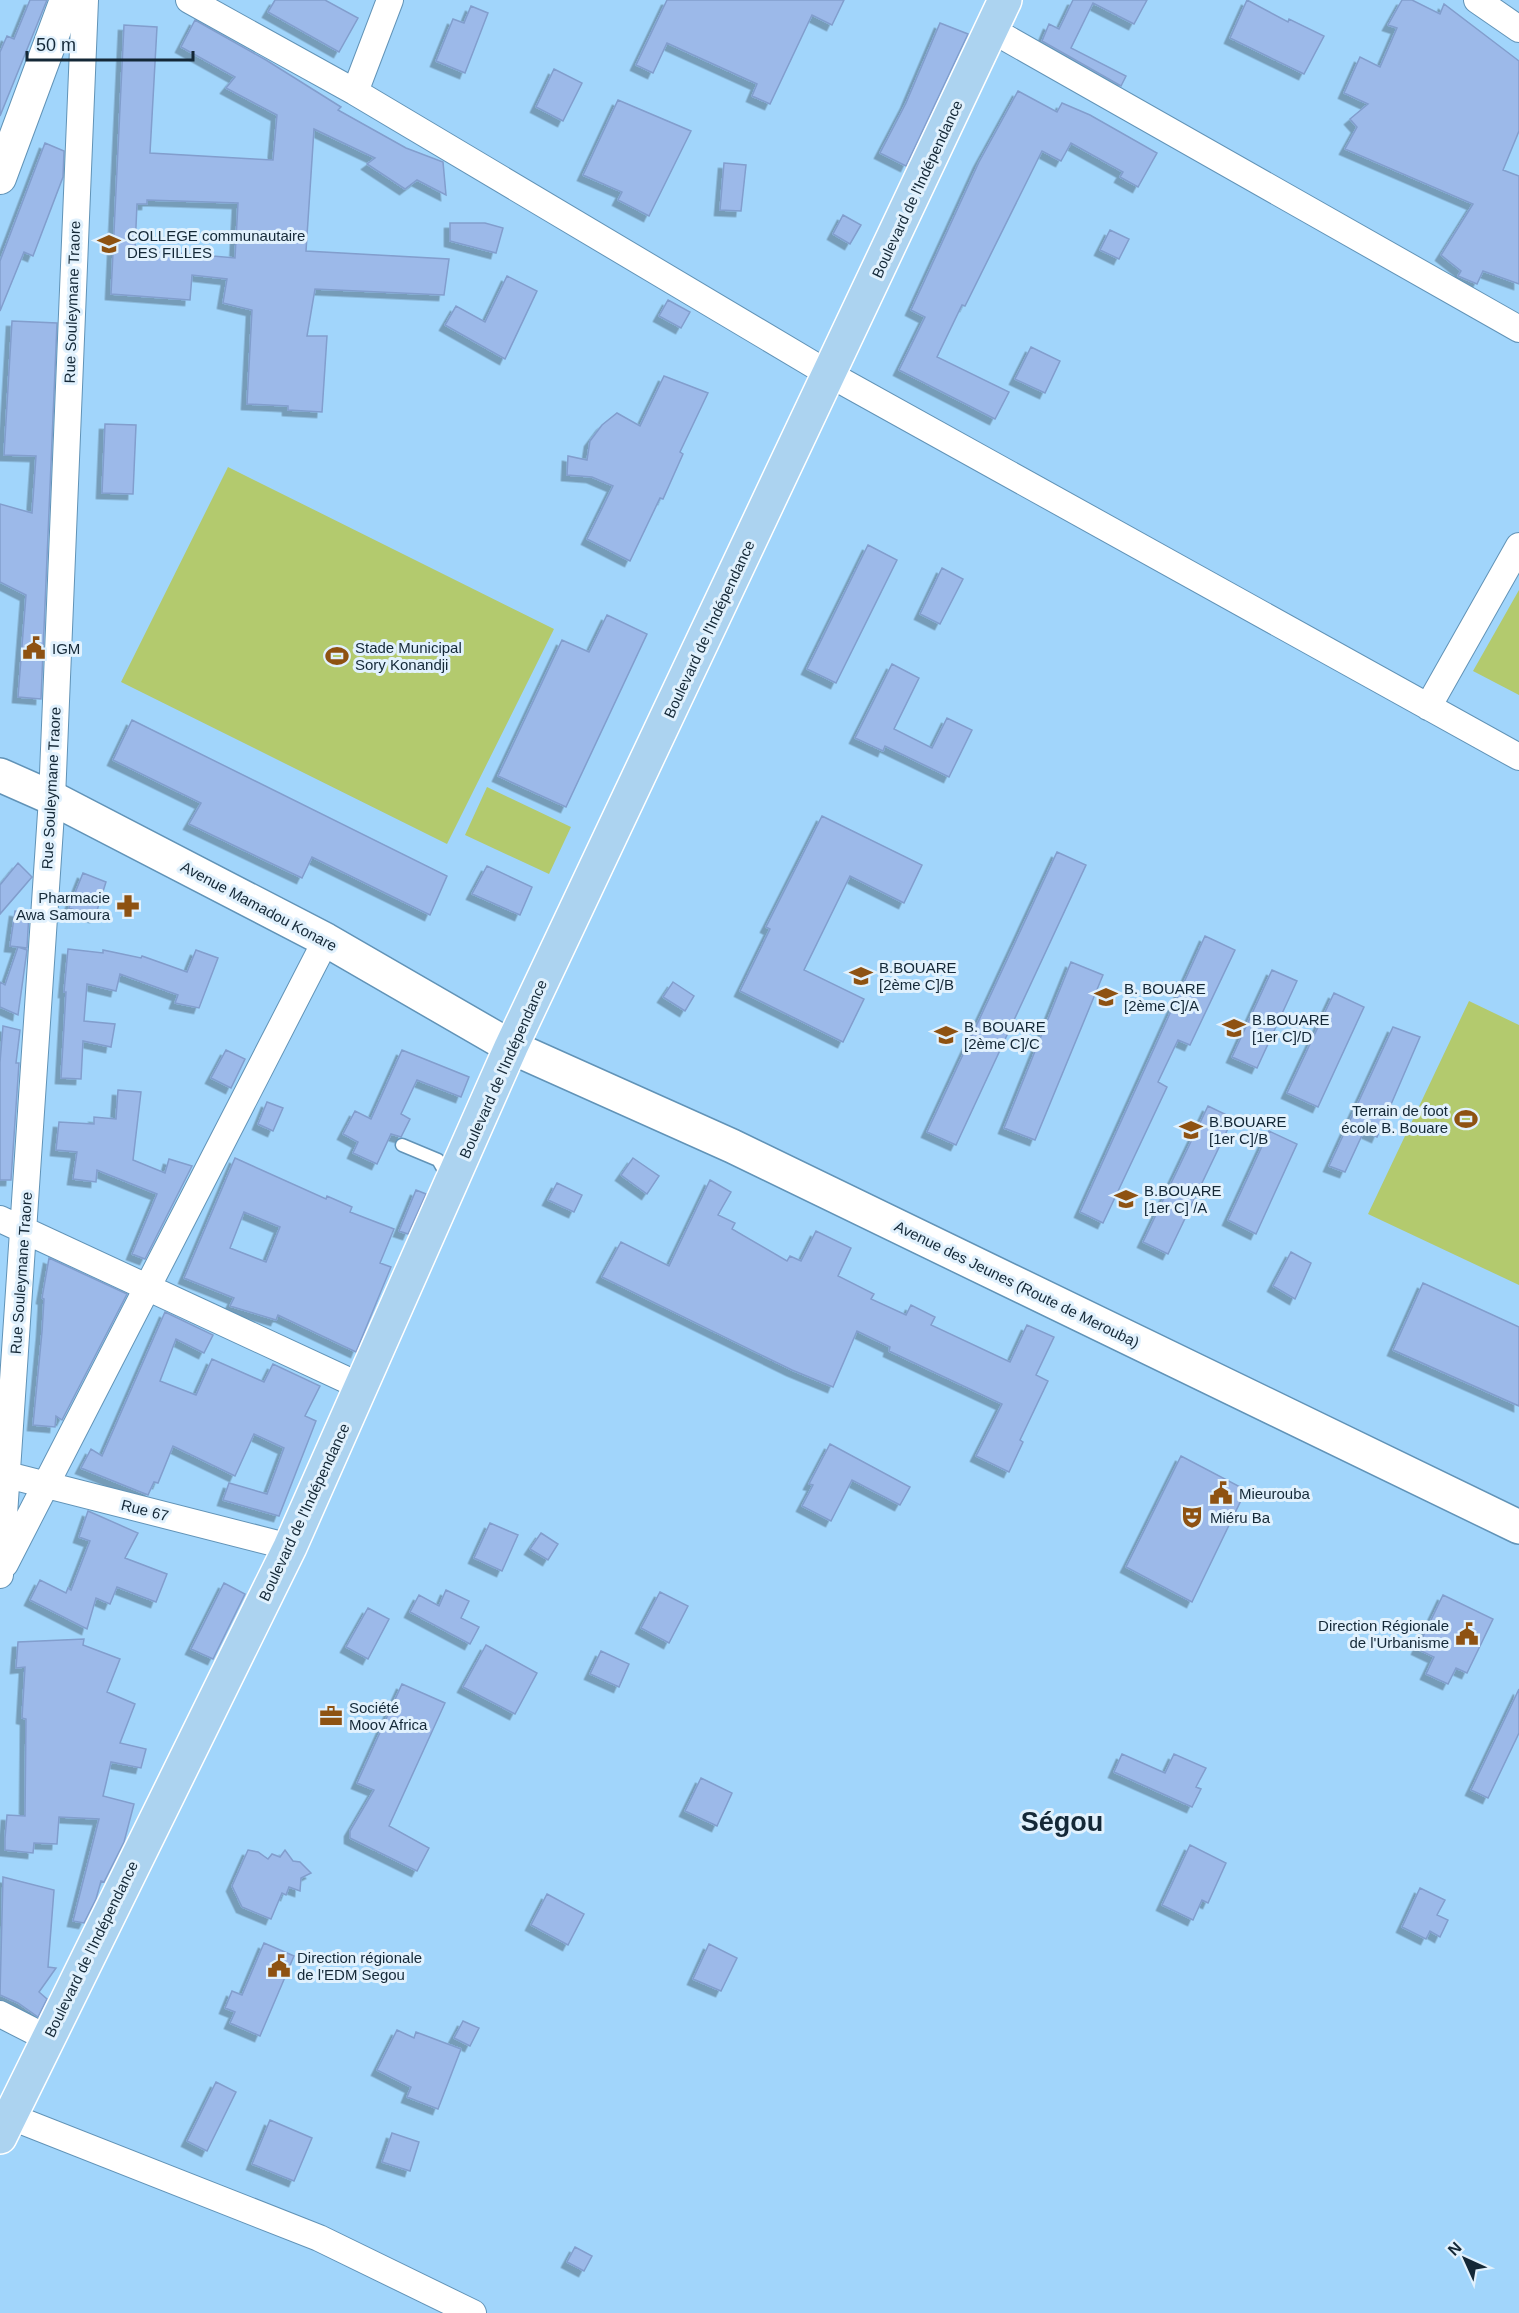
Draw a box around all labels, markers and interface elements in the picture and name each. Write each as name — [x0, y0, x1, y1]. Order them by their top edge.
scale bar — [27, 24, 194, 62]
text: 50 m — [36, 35, 76, 55]
street label: Boulevard de l'Indépendance — [868, 98, 966, 280]
street label: Rue Souleymane Traore — [61, 220, 83, 384]
place label: COLLEGE communautaire DES FILLES — [127, 227, 305, 261]
school or university icon: COLLEGE communautaire DES FILLES — [96, 231, 122, 257]
street label: Boulevard de l'Indépendance — [660, 538, 758, 720]
public building icon: IGM — [21, 635, 47, 661]
place label: Stade Municipal Sory Konandji — [355, 639, 462, 673]
place label: IGM — [52, 640, 80, 657]
sports icon: Stade Municipal Sory Konandji — [324, 643, 350, 669]
street label: Rue Souleymane Traore — [38, 706, 64, 870]
street label: Avenue Mamadou Konare — [178, 858, 340, 954]
place label: Pharmacie Awa Samoura — [16, 889, 111, 923]
pharmacy icon: Pharmacie Awa Samoura — [115, 893, 141, 919]
place label: B.BOUARE [2ème C]/B — [879, 959, 957, 993]
school or university icon: B.BOUARE [2ème C]/B — [848, 963, 874, 989]
street label: Boulevard de l'Indépendance — [456, 977, 550, 1161]
place label: B. BOUARE [2ème C]/A — [1124, 980, 1206, 1014]
school or university icon: B. BOUARE [2ème C]/A — [1093, 984, 1119, 1010]
place label: B.BOUARE [1er C]/D — [1252, 1011, 1330, 1045]
school or university icon: B.BOUARE [1er C]/D — [1221, 1015, 1247, 1041]
place label: B. BOUARE [2ème C]/C — [964, 1018, 1046, 1052]
school or university icon: B. BOUARE [2ème C]/C — [933, 1022, 959, 1048]
place label: Terrain de foot école B. Bouare — [1341, 1102, 1449, 1136]
sports icon: Terrain de foot école B. Bouare — [1453, 1106, 1479, 1132]
place label: B.BOUARE [1er C]/B — [1209, 1113, 1287, 1147]
school or university icon: B.BOUARE [1er C]/B — [1178, 1117, 1204, 1143]
place label: B.BOUARE [1er C] /A — [1144, 1182, 1222, 1216]
school or university icon: B.BOUARE [1er C] /A — [1113, 1186, 1139, 1212]
street label: Rue Souleymane Traore — [7, 1191, 35, 1355]
street label: Avenue des Jeunes (Route de Merouba) — [892, 1217, 1142, 1351]
street label: Boulevard de l'Indépendance — [255, 1421, 353, 1603]
public building icon: Mieurouba — [1208, 1480, 1234, 1506]
place label: Mieurouba — [1239, 1485, 1311, 1502]
street label: Rue 67 — [119, 1496, 171, 1524]
theatre icon: Miéru Ba — [1179, 1504, 1205, 1530]
place label: Miéru Ba — [1210, 1509, 1271, 1526]
place label: Direction Régionale de l'Urbanisme — [1318, 1617, 1449, 1651]
public building icon: Direction Régionale de l'Urbanisme — [1454, 1621, 1480, 1647]
place label: Société Moov Africa — [349, 1699, 428, 1733]
office icon: Société Moov Africa — [318, 1703, 344, 1729]
district label: Ségou — [1021, 1807, 1103, 1837]
street label: Boulevard de l'Indépendance — [41, 1858, 141, 2040]
place label: Direction régionale de l'EDM Segou — [297, 1949, 422, 1983]
public building icon: Direction régionale de l'EDM Segou — [266, 1953, 292, 1979]
north arrow — [1435, 2229, 1495, 2289]
text: N — [1445, 2239, 1465, 2259]

